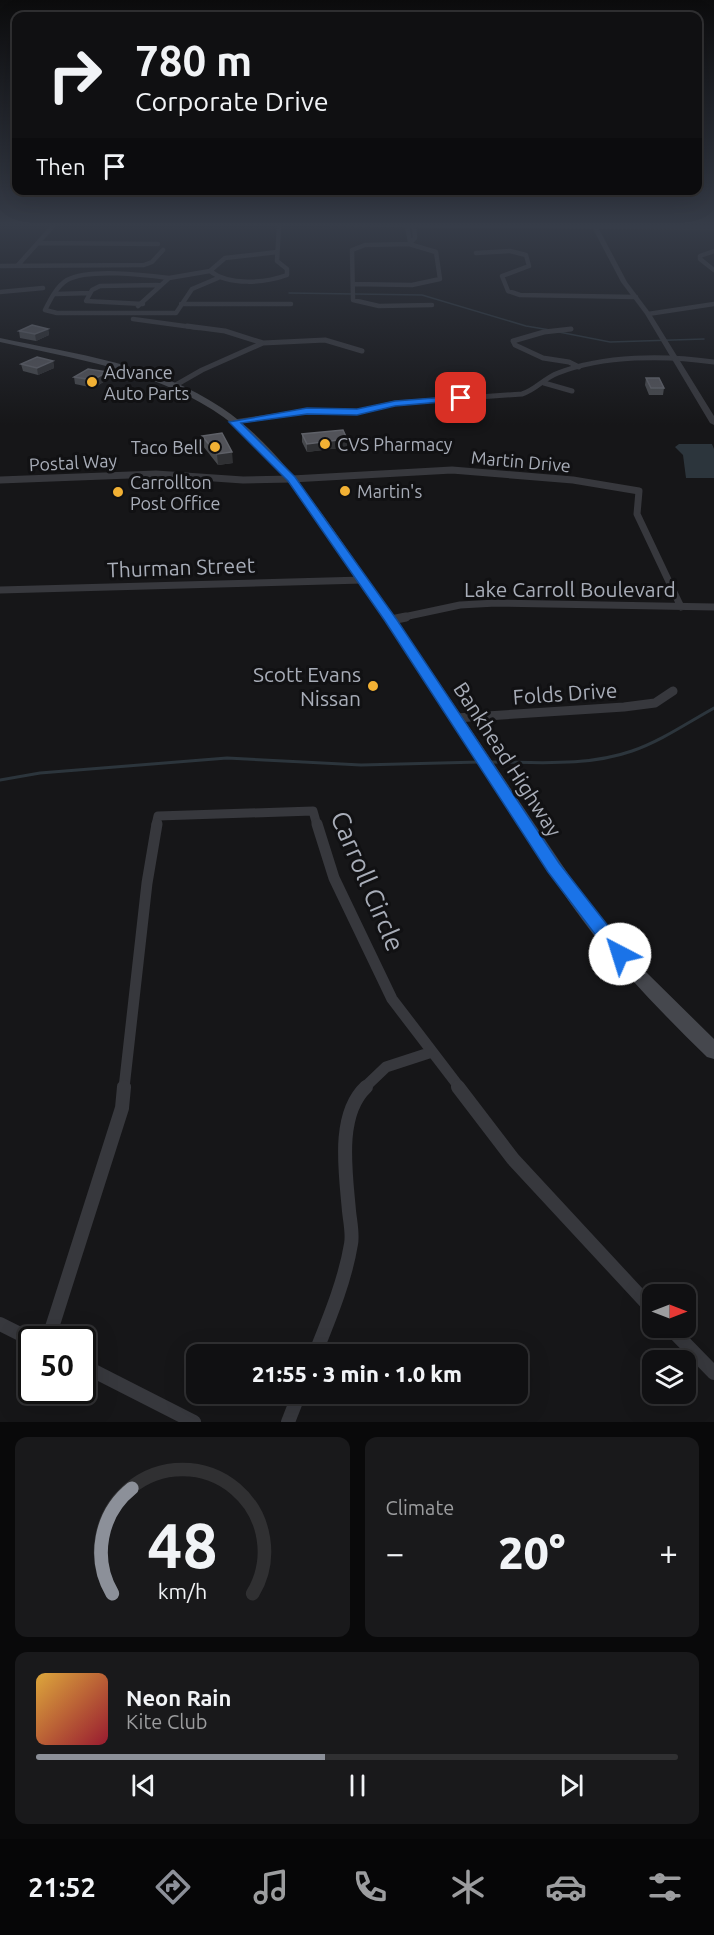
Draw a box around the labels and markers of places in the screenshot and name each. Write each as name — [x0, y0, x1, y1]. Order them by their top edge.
place label: Advance Auto Parts — [104, 362, 189, 403]
pin — [435, 372, 486, 423]
marker: Advance Auto Parts — [85, 375, 99, 389]
place label: CVS Pharmacy — [337, 434, 453, 454]
place label: Taco Bell — [131, 437, 203, 457]
marker: CVS Pharmacy — [318, 437, 332, 451]
marker: Taco Bell — [208, 440, 222, 454]
place label: Carrollton Post Office — [130, 472, 220, 513]
place label: Martin's — [357, 481, 422, 501]
marker: Martin's — [338, 484, 352, 498]
marker: Carrollton Post Office — [111, 485, 125, 499]
place label: Scott Evans Nissan — [253, 662, 361, 710]
marker: Scott Evans Nissan — [366, 679, 380, 693]

